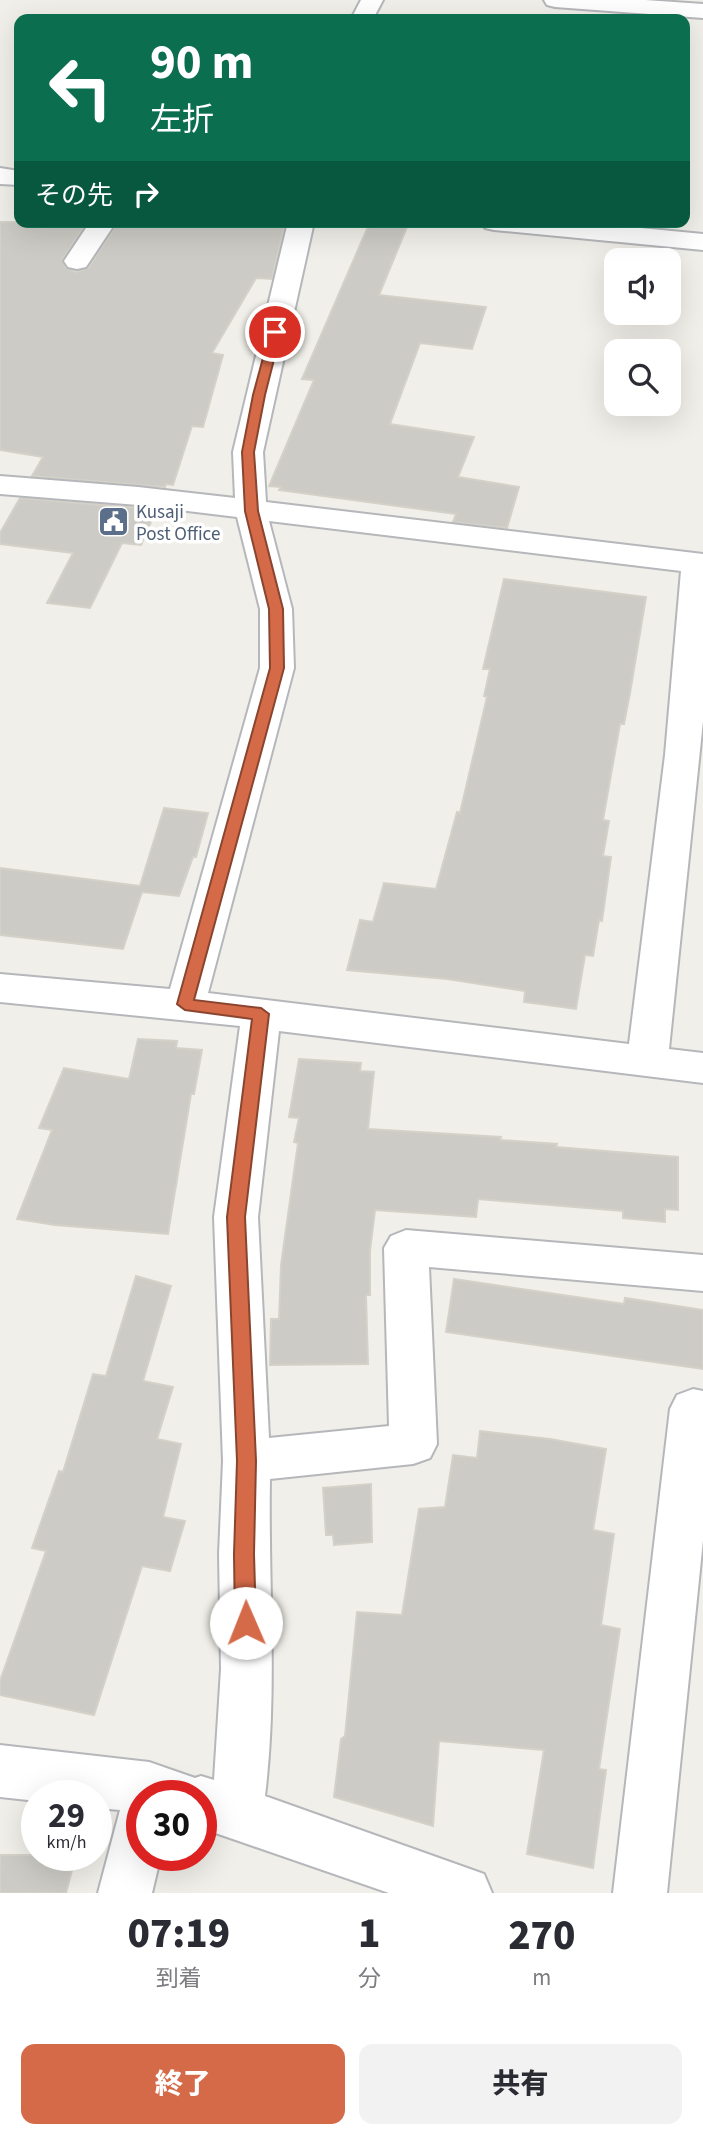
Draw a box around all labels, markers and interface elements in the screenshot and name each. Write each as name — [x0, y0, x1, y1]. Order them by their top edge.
text: 90 m — [150, 28, 254, 98]
icon: left — [35, 42, 126, 133]
text: 左折 — [150, 97, 214, 143]
icon: right — [127, 175, 165, 213]
text: その先 — [35, 177, 113, 214]
map controls — [604, 248, 681, 416]
button: sound — [604, 248, 681, 325]
pin — [245, 302, 305, 362]
icon: arrive — [256, 313, 294, 351]
button: search — [604, 339, 681, 416]
place label: Kusaji Post Office — [136, 499, 220, 548]
public building icon: Kusaji Post Office — [96, 505, 130, 539]
position arrow — [209, 1586, 283, 1660]
speed limit sign: 30 — [126, 1780, 217, 1871]
text: 29 — [48, 1791, 85, 1841]
text: km/h — [47, 1830, 86, 1855]
text: 07:19 — [127, 1904, 230, 1964]
text: 1 — [358, 1904, 380, 1964]
text: 270 — [508, 1906, 575, 1966]
text: m — [532, 1961, 551, 1994]
text: 到着 — [156, 1962, 202, 1995]
text: 分 — [358, 1962, 381, 1995]
button: 終了 — [21, 2044, 345, 2124]
button: 共有 — [359, 2044, 682, 2124]

